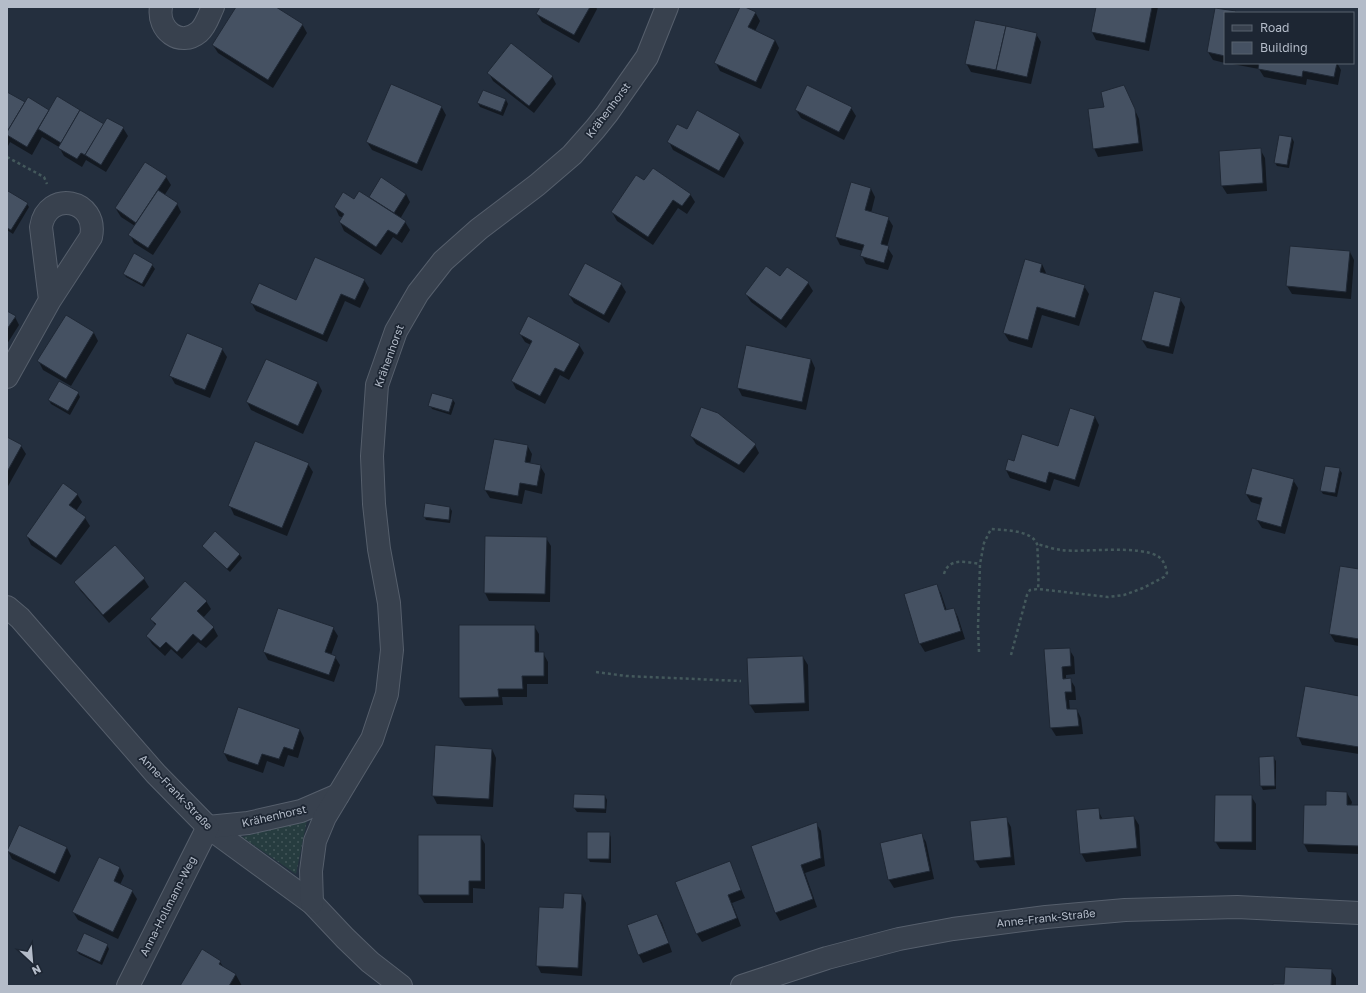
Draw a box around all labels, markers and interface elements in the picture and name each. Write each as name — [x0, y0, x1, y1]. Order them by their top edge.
legend — [1224, 12, 1354, 64]
text: Road — [1260, 20, 1289, 35]
text: Building — [1260, 40, 1308, 55]
street label: Krähenhorst — [583, 80, 633, 140]
street label: Krähenhorst — [371, 323, 406, 389]
street label: Anne-Frank-Straße — [137, 751, 216, 832]
street label: Krähenhorst — [240, 802, 307, 829]
street label: Anna-Hollmann-Weg — [137, 854, 198, 958]
street label: Anne-Frank-Straße — [996, 906, 1096, 929]
north arrow — [12, 941, 52, 981]
text: N — [30, 963, 43, 978]

